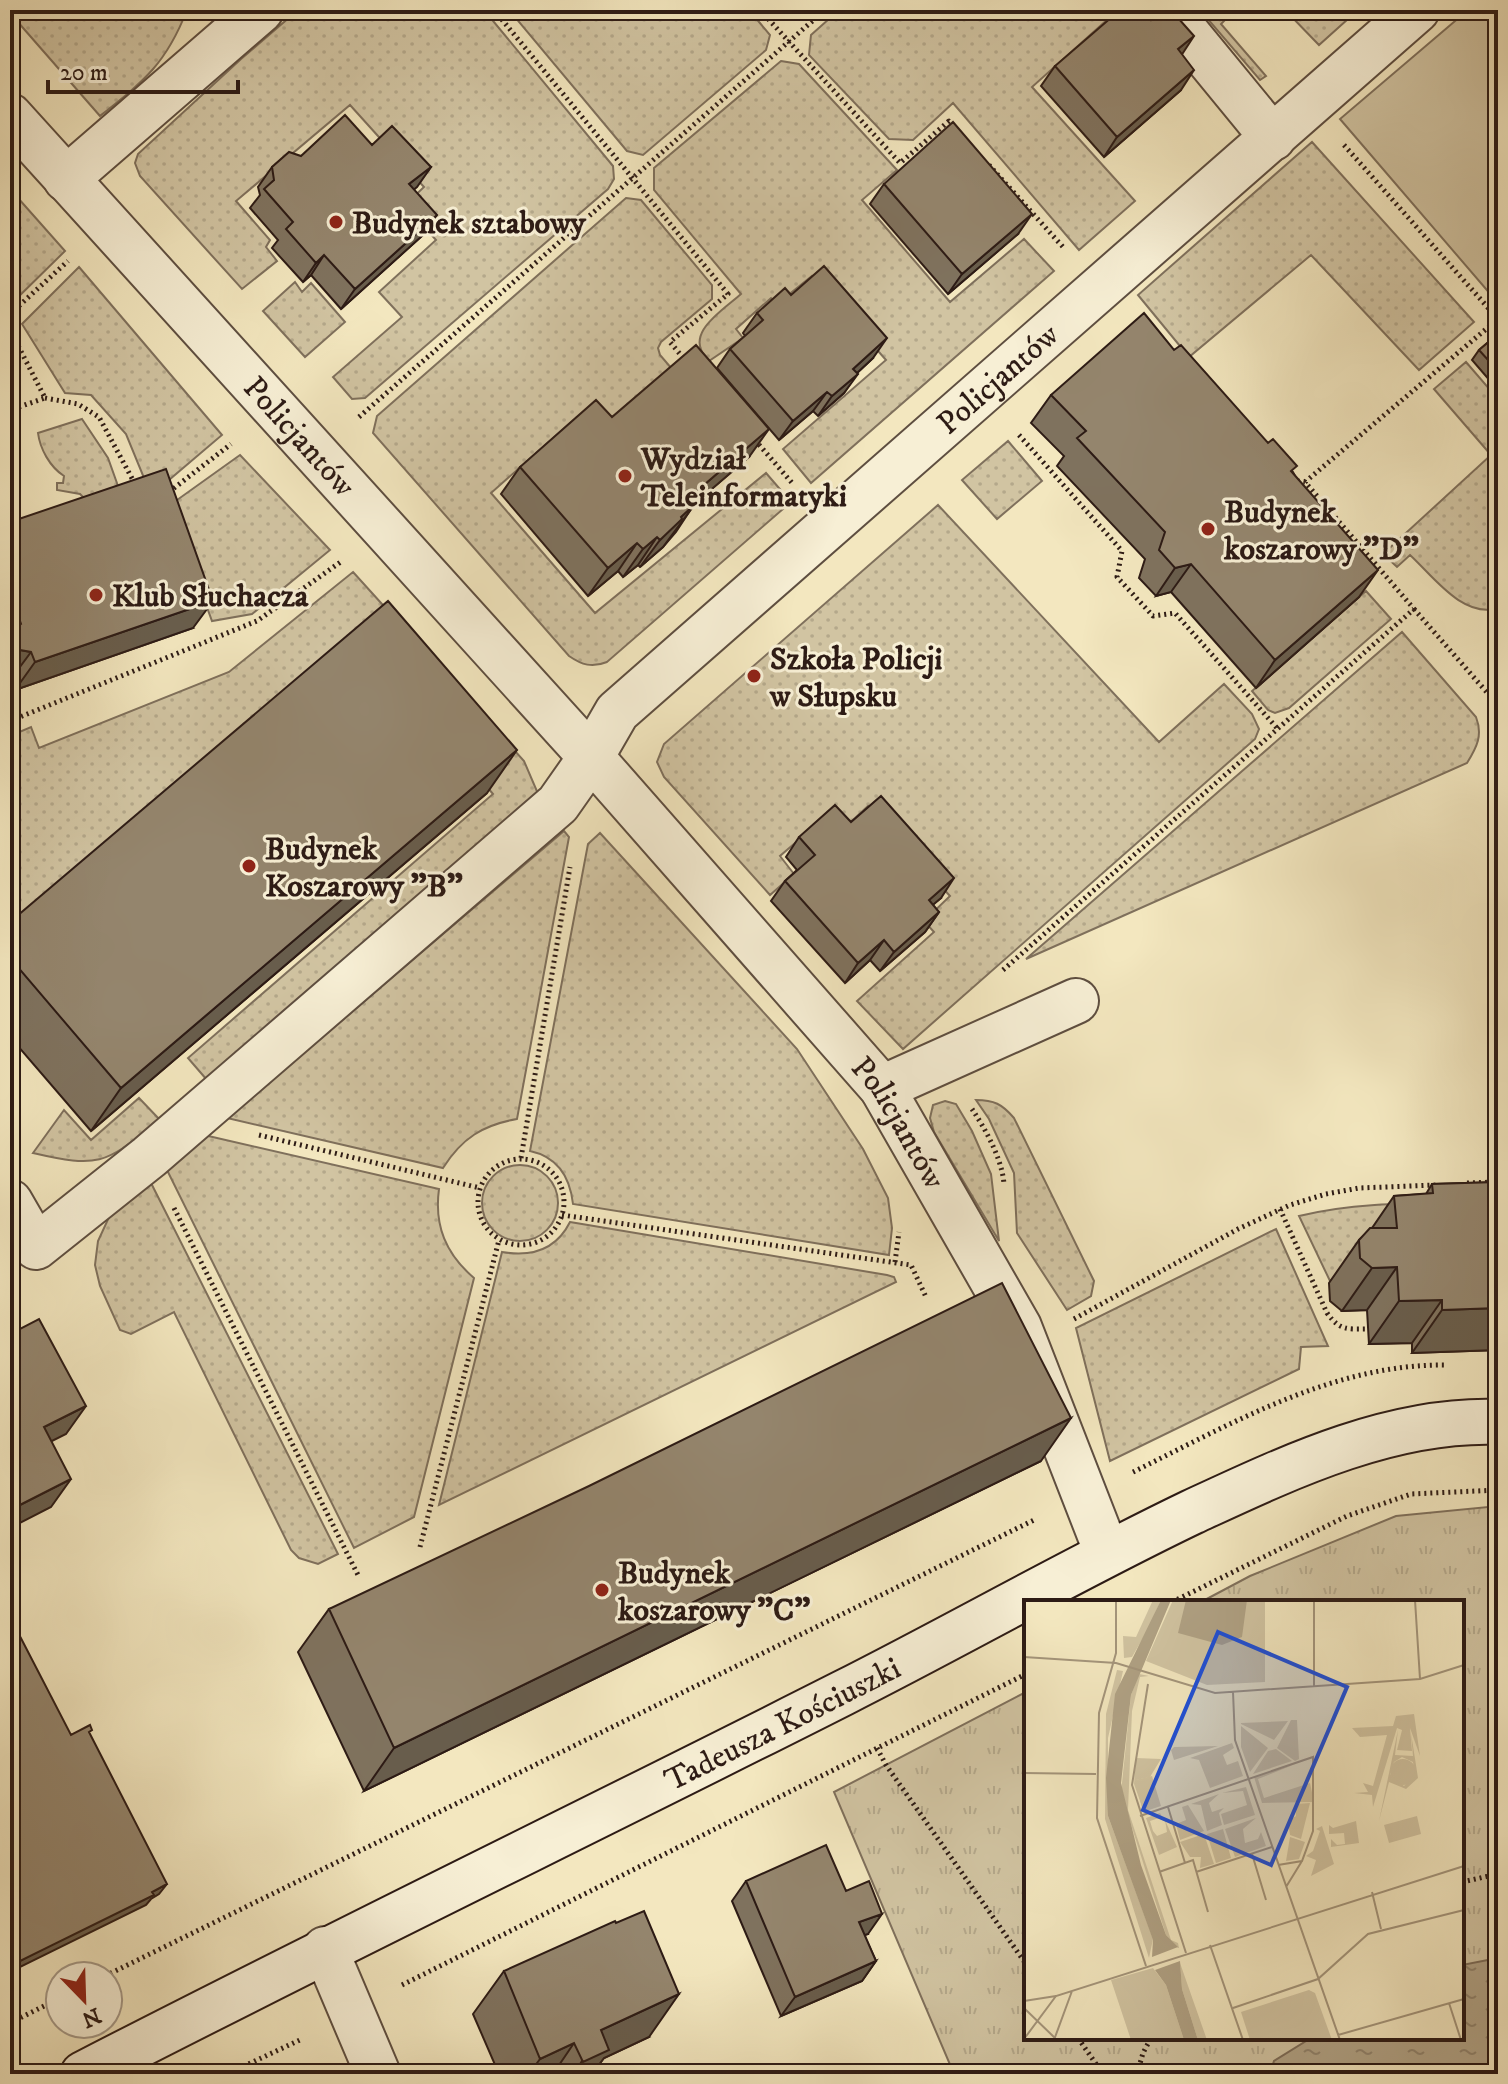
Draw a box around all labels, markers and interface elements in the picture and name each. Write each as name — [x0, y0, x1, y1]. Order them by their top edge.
scale bar — [48, 44, 238, 94]
text: 20 m — [60, 58, 108, 88]
place label: Budynek sztabowy — [352, 204, 587, 244]
marker: Budynek sztabowy — [327, 213, 345, 231]
street label: Policjantów — [929, 315, 1068, 444]
street label: Policjantów — [234, 369, 364, 507]
place label: Wydział Teleinformatyki — [640, 440, 847, 517]
marker: Wydział Teleinformatyki — [616, 467, 634, 485]
place label: Budynek koszarowy "D" — [1223, 493, 1419, 570]
marker: Budynek koszarowy "D" — [1199, 520, 1217, 538]
place label: Klub Słuchacza — [112, 577, 309, 617]
marker: Klub Słuchacza — [87, 586, 105, 604]
place label: Szkoła Policji w Słupsku — [769, 640, 943, 717]
marker: Szkoła Policji w Słupsku — [745, 667, 763, 685]
place label: Budynek Koszarowy "B" — [265, 830, 463, 907]
marker: Budynek Koszarowy "B" — [240, 857, 258, 875]
street label: Policjantów — [841, 1049, 954, 1197]
place label: Budynek koszarowy "C" — [617, 1554, 810, 1631]
marker: Budynek koszarowy "C" — [593, 1581, 611, 1599]
inset map — [1024, 1600, 1464, 2040]
street label: Tadeusza Kościuszki — [658, 1649, 908, 1801]
north arrow — [44, 1960, 124, 2040]
text: N — [78, 2001, 105, 2033]

